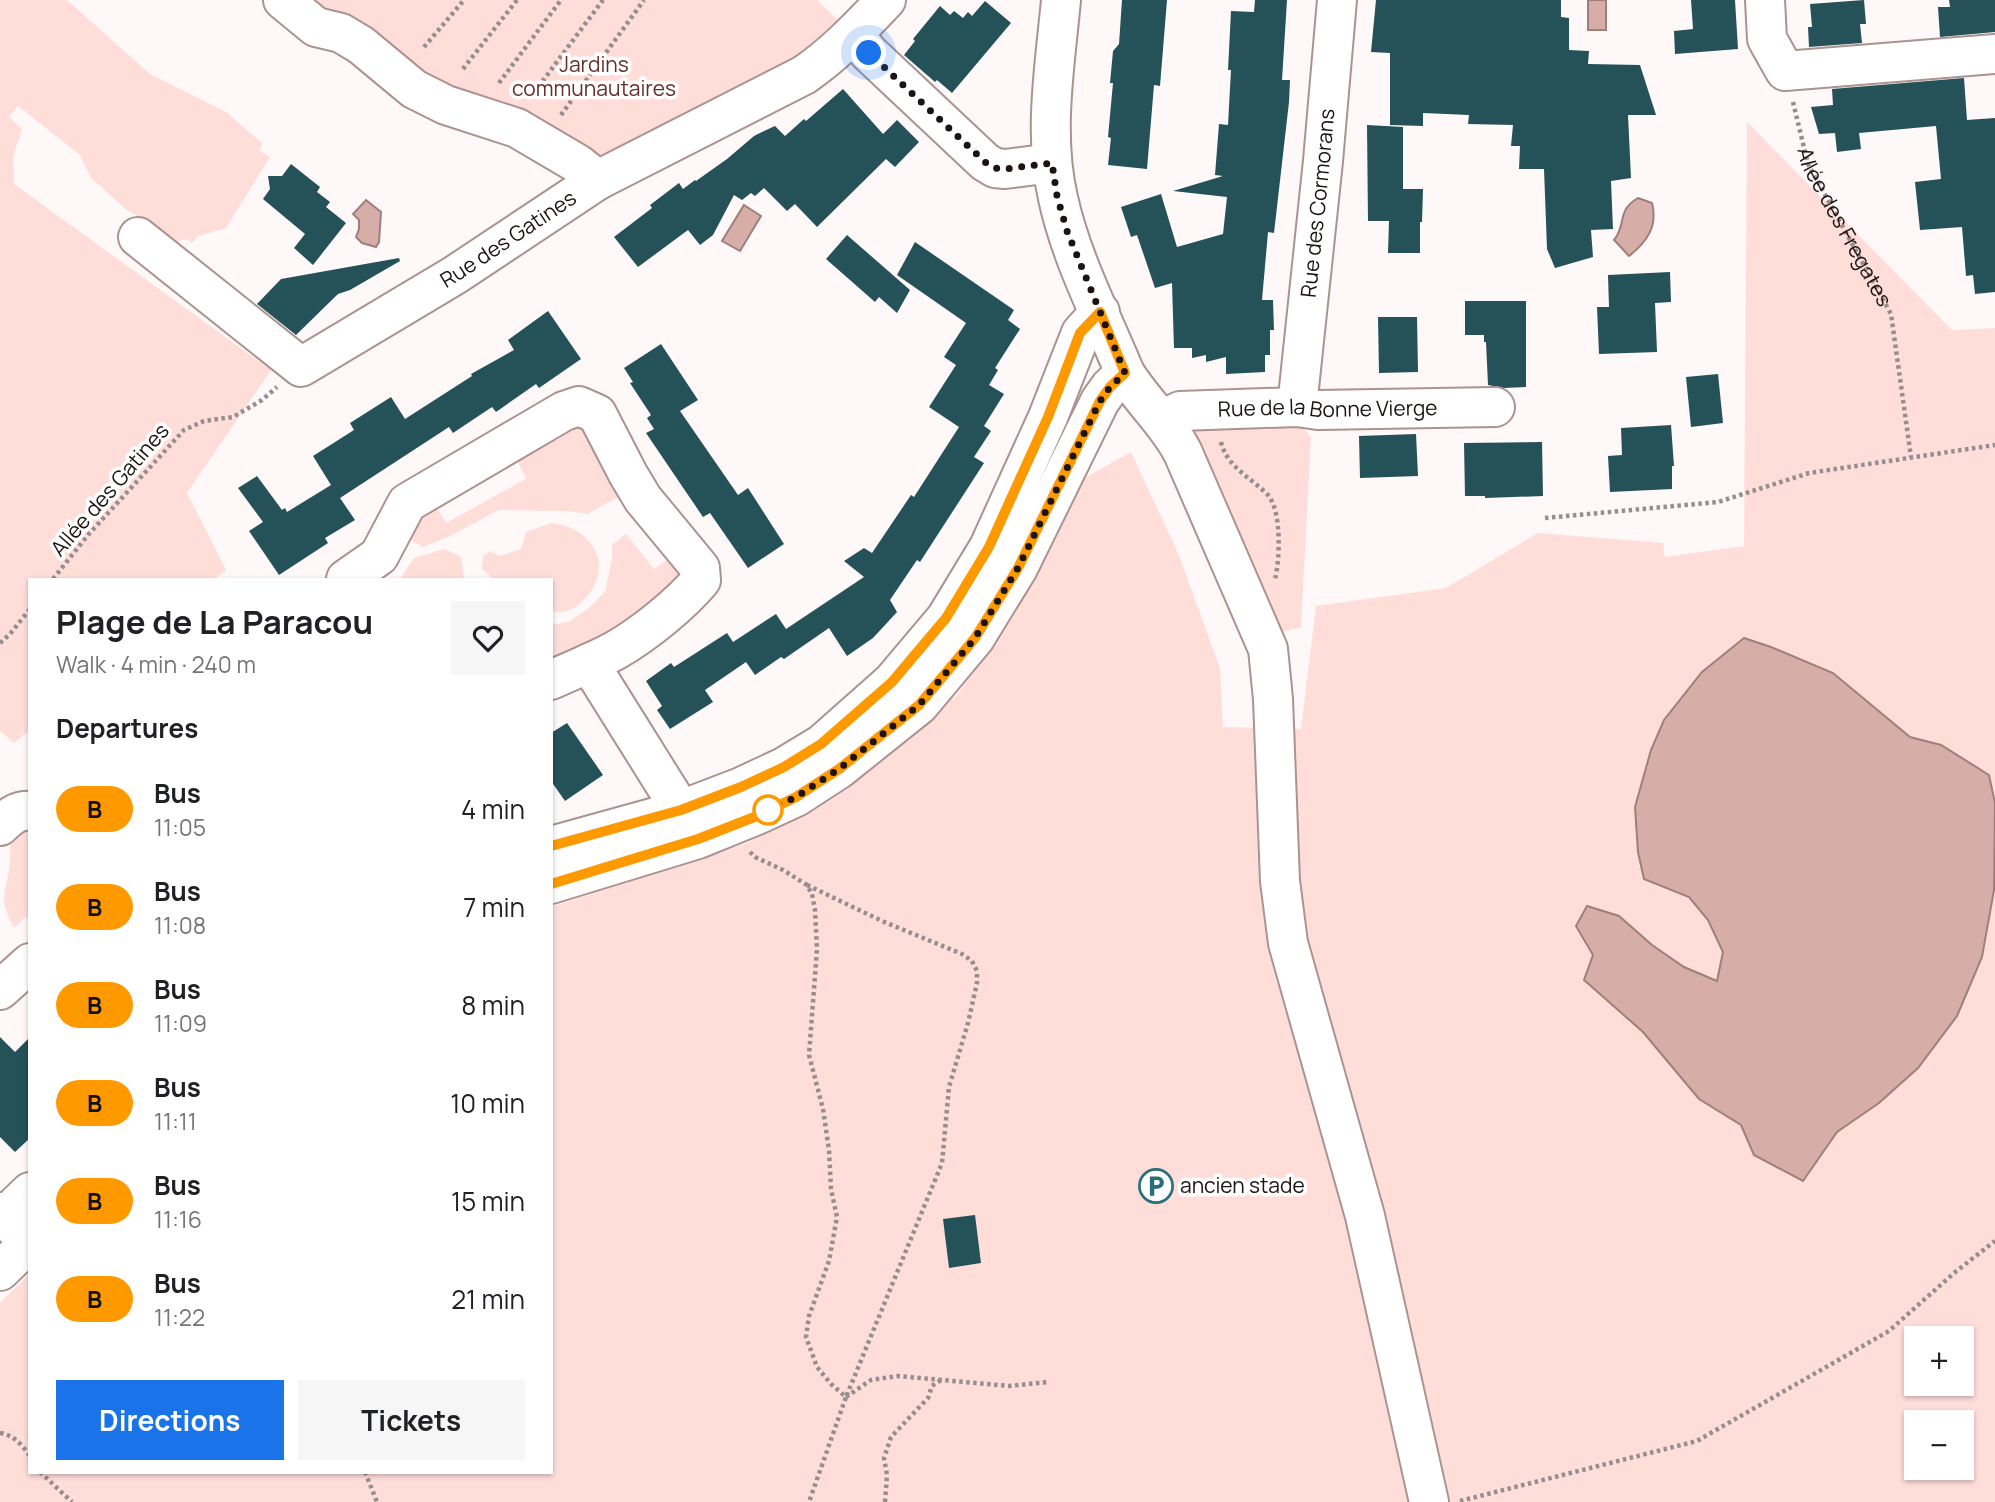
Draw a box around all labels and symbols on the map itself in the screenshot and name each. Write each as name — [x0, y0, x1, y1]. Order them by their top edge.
your location — [851, 35, 886, 70]
park label: Jardins communautaires — [512, 50, 676, 102]
street label: Rue des Cormorans — [1294, 107, 1340, 299]
street label: Allée des Fregates — [1791, 144, 1899, 311]
street label: Rue des Gatines — [435, 183, 581, 294]
street label: Rue de la Bonne Vierge — [1217, 392, 1438, 424]
street label: Allée des Gatines — [44, 417, 175, 562]
unlabelled marker — [753, 795, 783, 825]
parking icon: ancien stade — [1137, 1167, 1175, 1205]
place label: ancien stade — [1180, 1171, 1305, 1199]

